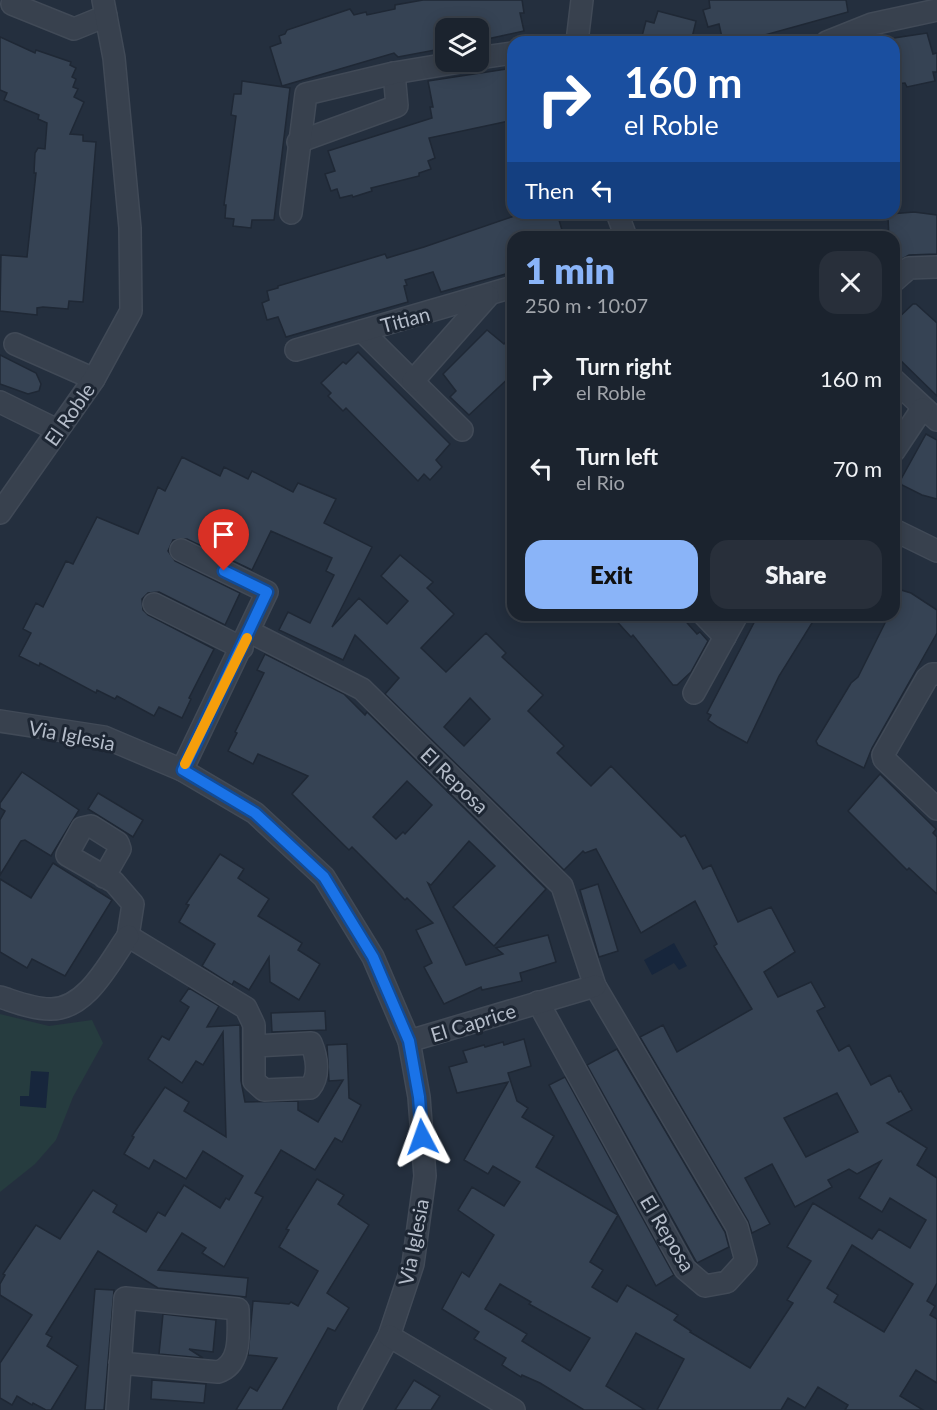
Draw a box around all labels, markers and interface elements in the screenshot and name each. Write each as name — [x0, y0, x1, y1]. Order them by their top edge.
map controls — [435, 18, 489, 72]
button: layers — [435, 18, 489, 72]
text: 160 m — [624, 57, 742, 107]
icon: right — [525, 60, 603, 138]
text: el Roble — [624, 108, 719, 141]
icon: left — [586, 174, 619, 207]
text: Then — [525, 177, 574, 204]
text: 1 min — [525, 248, 615, 292]
button: close — [819, 251, 882, 314]
text: 250 m · 10:07 — [525, 293, 648, 317]
street label: Titian — [378, 301, 432, 337]
text: Turn right — [576, 353, 671, 380]
icon: right — [525, 362, 558, 395]
text: 160 m — [820, 365, 882, 392]
street label: El Roble — [39, 378, 99, 450]
text: el Roble — [576, 380, 646, 404]
text: Turn left — [576, 443, 658, 470]
icon: left — [525, 452, 558, 485]
text: 70 m — [833, 455, 882, 482]
text: el Rio — [576, 470, 625, 494]
pin — [198, 509, 249, 571]
icon: arrive — [207, 518, 240, 551]
button: Exit — [525, 540, 698, 609]
button: Share — [710, 540, 882, 609]
street label: Via Iglesia — [27, 715, 117, 755]
street label: El Reposa — [416, 742, 494, 818]
street label: El Caprice — [427, 998, 519, 1046]
position arrow — [390, 1105, 454, 1169]
street label: El Reposa — [636, 1190, 700, 1276]
street label: Via Iglesia — [393, 1197, 433, 1287]

